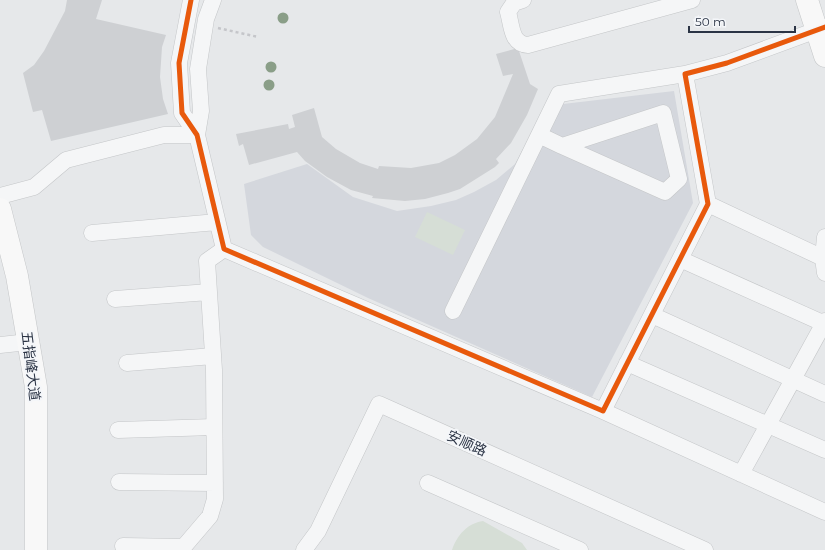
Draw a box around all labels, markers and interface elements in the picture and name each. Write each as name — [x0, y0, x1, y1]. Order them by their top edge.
scale bar — [689, 8, 795, 34]
text: 50 m — [695, 14, 726, 29]
street label: 五指峰大道 — [18, 330, 44, 402]
street label: 安顺路 — [444, 426, 490, 460]

